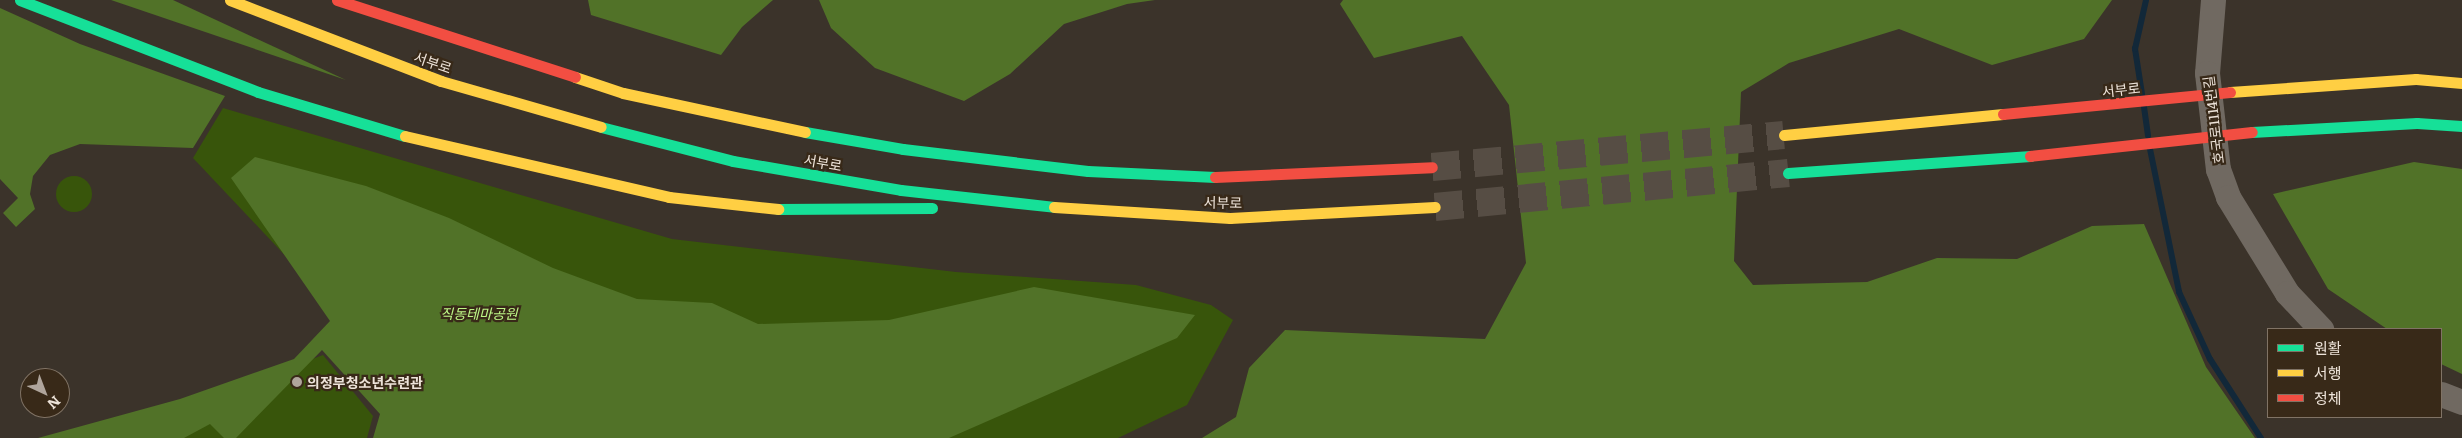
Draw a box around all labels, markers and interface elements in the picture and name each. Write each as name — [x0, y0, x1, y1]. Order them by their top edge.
street label: 서부로 — [412, 48, 454, 76]
street label: 호국로1114번길 — [2199, 75, 2227, 165]
street label: 서부로 — [2101, 79, 2141, 99]
street label: 서부로 — [803, 150, 843, 174]
street label: 서부로 — [1204, 193, 1242, 211]
park label: 직동테마공원 — [440, 305, 518, 321]
legend — [2267, 328, 2442, 418]
text: 원활 — [2314, 336, 2342, 359]
text: 서행 — [2314, 361, 2342, 384]
north arrow — [20, 368, 70, 418]
place label: 의정부청소년수련관 — [307, 374, 423, 390]
marker: 의정부청소년수련관 — [291, 376, 303, 388]
text: 정체 — [2314, 386, 2342, 409]
text: N — [43, 392, 66, 415]

